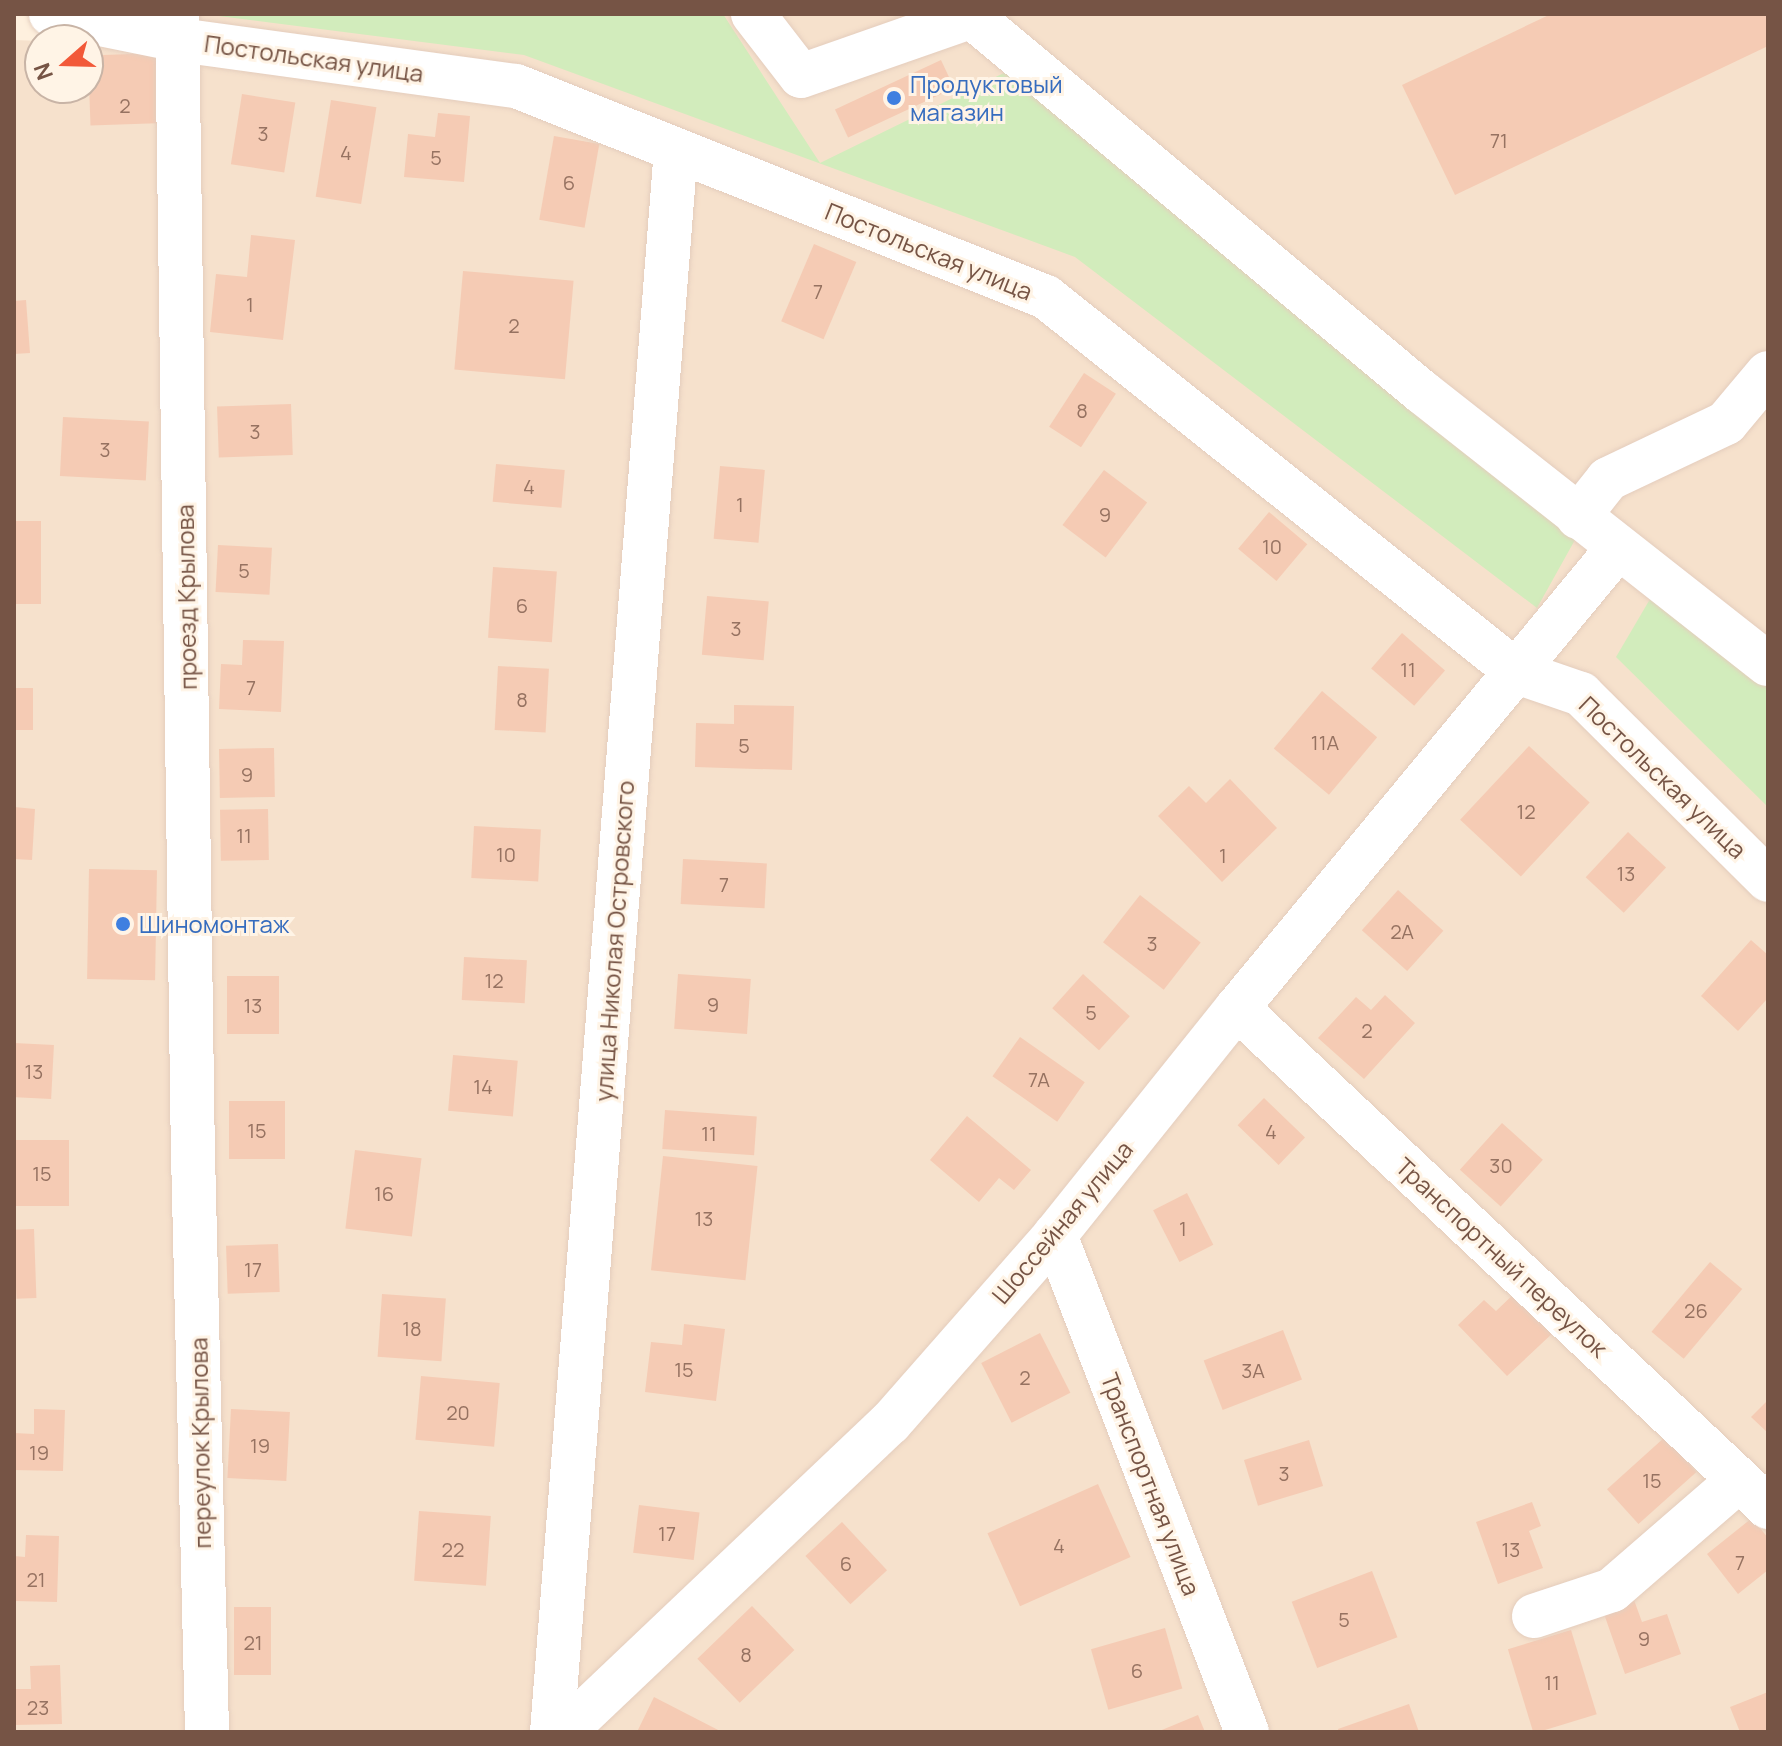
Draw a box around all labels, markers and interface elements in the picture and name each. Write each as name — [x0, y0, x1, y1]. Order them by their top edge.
north arrow — [24, 24, 104, 104]
street label: Постольская улица — [203, 28, 425, 88]
text: N — [27, 59, 60, 84]
place label: Продуктовый магазин — [910, 70, 1063, 126]
marker: Продуктовый магазин — [885, 89, 903, 107]
house number: 2 — [119, 93, 131, 117]
house number: 3 — [257, 121, 269, 145]
house number: 71 — [1490, 128, 1508, 152]
house number: 4 — [340, 140, 352, 164]
house number: 5 — [430, 145, 442, 169]
house number: 6 — [563, 170, 575, 194]
street label: Постольская улица — [821, 196, 1037, 306]
house number: 7 — [813, 279, 823, 303]
house number: 1 — [246, 292, 254, 316]
house number: 2 — [508, 313, 520, 337]
house number: 8 — [1076, 398, 1088, 422]
house number: 3 — [249, 419, 261, 443]
house number: 3 — [99, 437, 111, 461]
house number: 4 — [523, 474, 535, 498]
house number: 1 — [736, 492, 744, 516]
house number: 9 — [1099, 502, 1111, 526]
street label: проезд Крылова — [170, 504, 202, 690]
house number: 10 — [1262, 534, 1282, 558]
house number: 5 — [238, 558, 250, 582]
house number: 6 — [516, 593, 528, 617]
house number: 3 — [730, 616, 742, 640]
house number: 11 — [1400, 657, 1416, 681]
house number: 7 — [246, 675, 256, 699]
house number: 8 — [516, 687, 528, 711]
street label: Постольская улица — [1574, 690, 1752, 864]
house number: 11А — [1311, 730, 1339, 754]
house number: 5 — [738, 733, 750, 757]
house number: 9 — [241, 762, 253, 786]
street label: улица Николая Островского — [588, 780, 640, 1102]
house number: 12 — [1516, 799, 1536, 823]
house number: 11 — [236, 823, 252, 847]
house number: 10 — [496, 842, 516, 866]
house number: 1 — [1219, 843, 1227, 867]
house number: 13 — [1617, 861, 1635, 885]
house number: 7 — [719, 872, 729, 896]
place label: Шиномонтаж — [139, 910, 290, 938]
marker: Шиномонтаж — [114, 915, 132, 933]
house number: 2А — [1390, 919, 1414, 943]
house number: 3 — [1146, 931, 1158, 955]
house number: 12 — [484, 968, 504, 992]
house number: 9 — [707, 992, 719, 1016]
house number: 13 — [244, 993, 262, 1017]
house number: 5 — [1085, 1000, 1097, 1024]
house number: 2 — [1361, 1018, 1373, 1042]
house number: 13 — [25, 1059, 43, 1083]
house number: 7А — [1028, 1067, 1050, 1091]
house number: 14 — [473, 1074, 493, 1098]
house number: 15 — [247, 1118, 267, 1142]
house number: 4 — [1265, 1119, 1277, 1143]
house number: 11 — [701, 1121, 717, 1145]
street label: Шоссейная улица — [986, 1135, 1138, 1309]
street label: Транспортный переулок — [1390, 1151, 1614, 1363]
house number: 30 — [1489, 1153, 1513, 1177]
house number: 15 — [32, 1161, 52, 1185]
house number: 16 — [374, 1181, 394, 1205]
house number: 13 — [695, 1206, 713, 1230]
house number: 1 — [1179, 1216, 1187, 1240]
house number: 17 — [244, 1257, 262, 1281]
house number: 26 — [1684, 1298, 1708, 1322]
house number: 18 — [402, 1316, 422, 1340]
street label: переулок Крылова — [184, 1337, 216, 1549]
house number: 15 — [674, 1357, 694, 1381]
house number: 3А — [1241, 1358, 1265, 1382]
house number: 2 — [1019, 1365, 1031, 1389]
street label: Транспортная улица — [1095, 1369, 1207, 1599]
house number: 20 — [446, 1400, 470, 1424]
house number: 19 — [250, 1433, 270, 1457]
house number: 19 — [29, 1440, 49, 1464]
house number: 3 — [1278, 1461, 1290, 1485]
house number: 15 — [1642, 1468, 1662, 1492]
house number: 17 — [658, 1521, 676, 1545]
house number: 4 — [1053, 1533, 1065, 1557]
house number: 22 — [442, 1537, 464, 1561]
house number: 13 — [1502, 1537, 1520, 1561]
house number: 7 — [1735, 1550, 1745, 1574]
house number: 6 — [840, 1551, 852, 1575]
house number: 21 — [26, 1567, 46, 1591]
house number: 5 — [1338, 1607, 1350, 1631]
house number: 9 — [1638, 1626, 1650, 1650]
house number: 21 — [243, 1630, 263, 1654]
house number: 8 — [740, 1642, 752, 1666]
house number: 6 — [1131, 1658, 1143, 1682]
house number: 11 — [1544, 1670, 1560, 1694]
house number: 23 — [27, 1695, 49, 1719]

